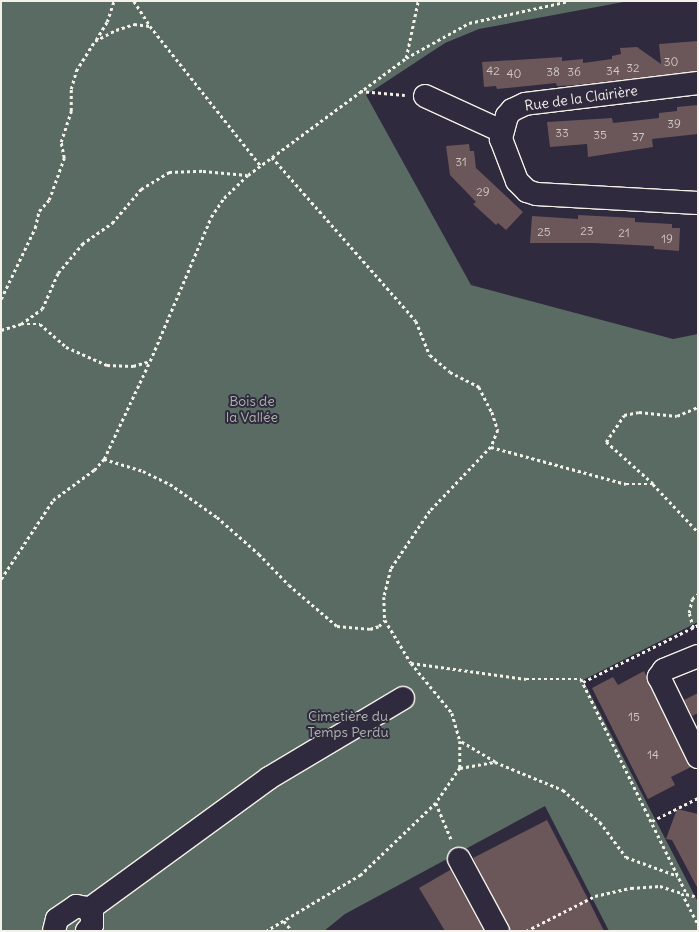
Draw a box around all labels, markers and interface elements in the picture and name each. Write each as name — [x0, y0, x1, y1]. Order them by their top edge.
house number: 30 — [664, 55, 678, 69]
house number: 32 — [626, 61, 640, 75]
house number: 42 — [486, 64, 500, 78]
house number: 34 — [606, 64, 620, 78]
house number: 38 — [546, 65, 560, 79]
house number: 36 — [567, 65, 581, 79]
house number: 40 — [507, 67, 521, 81]
street label: Rue de la Clairière — [523, 82, 639, 114]
house number: 39 — [667, 117, 681, 131]
house number: 33 — [555, 126, 569, 140]
house number: 35 — [593, 128, 607, 142]
house number: 37 — [632, 130, 644, 144]
house number: 31 — [455, 155, 467, 169]
house number: 29 — [476, 185, 490, 199]
house number: 23 — [580, 224, 594, 238]
house number: 25 — [537, 225, 551, 239]
house number: 21 — [618, 226, 630, 240]
house number: 19 — [661, 232, 673, 246]
park label: Bois de la Vallée — [226, 393, 278, 426]
park label: Cimetière du Temps Perdu — [307, 708, 389, 740]
house number: 15 — [628, 710, 640, 724]
house number: 14 — [647, 748, 659, 762]

